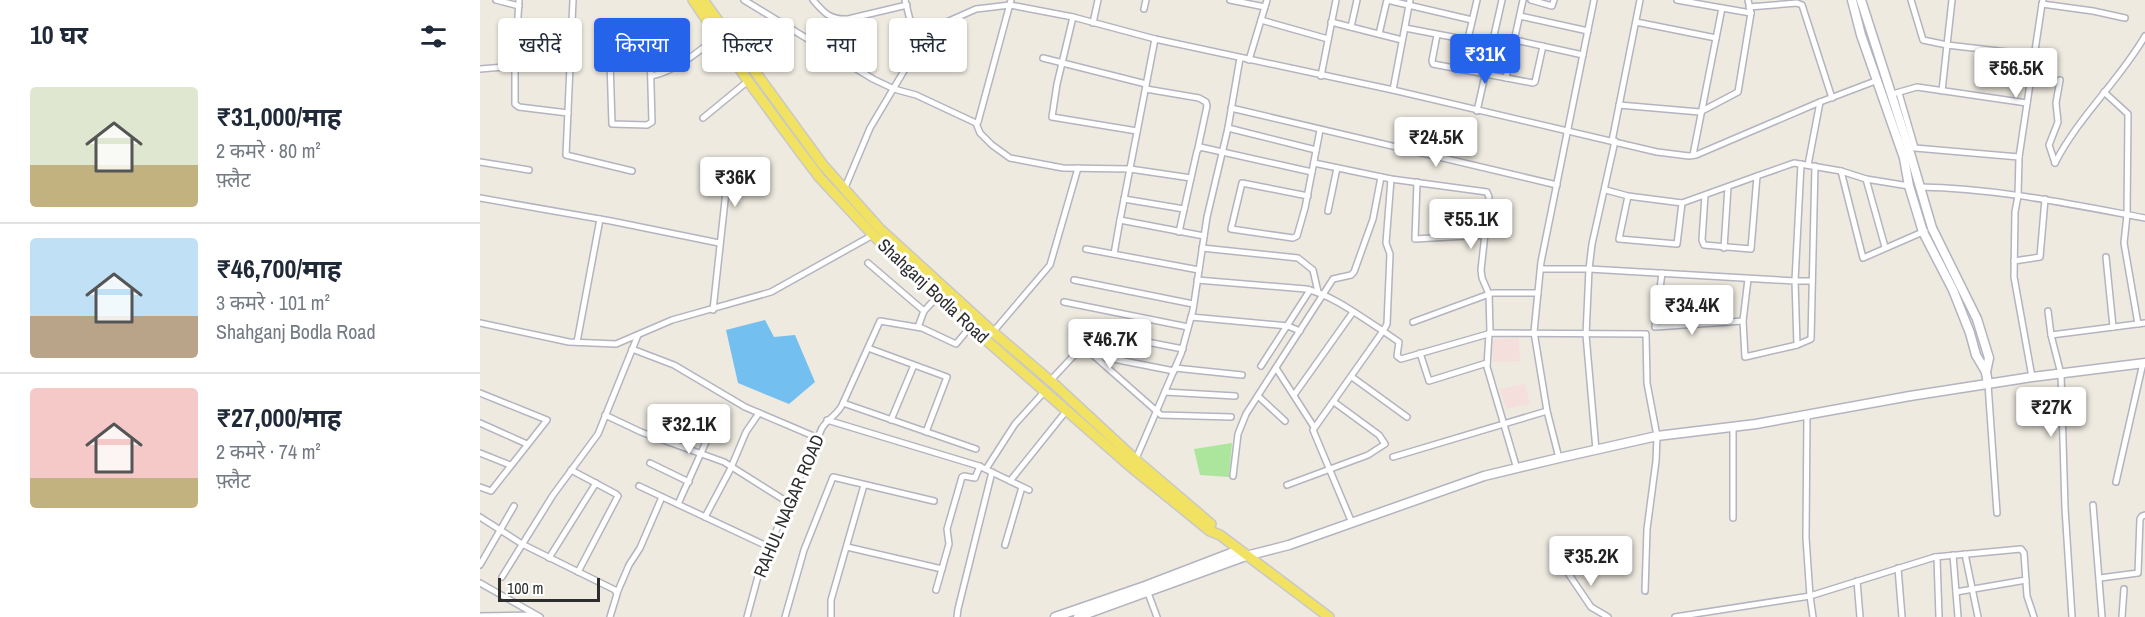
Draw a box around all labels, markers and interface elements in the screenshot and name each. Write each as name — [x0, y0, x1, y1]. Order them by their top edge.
text: 10 घर — [30, 17, 88, 52]
chip: खरीदें — [498, 18, 582, 72]
chip: किराया — [594, 18, 690, 72]
chip: फ़िल्टर — [702, 18, 794, 72]
chip: नया — [806, 18, 877, 72]
chip: फ़्लैट — [889, 18, 967, 72]
icon: filters — [417, 20, 450, 53]
pin: ₹31K — [1449, 34, 1521, 85]
text: ₹31K — [1464, 40, 1506, 67]
pin: ₹56.5K — [1967, 48, 2065, 99]
text: ₹56.5K — [1988, 54, 2044, 81]
text: ₹31,000/माह — [216, 99, 342, 134]
icon: home — [78, 111, 150, 183]
pin: ₹24.5K — [1387, 117, 1485, 168]
text: ₹24.5K — [1408, 123, 1464, 150]
text: 2 कमरे · 80 m² — [216, 137, 321, 164]
pin: ₹36K — [699, 157, 771, 208]
text: ₹36K — [714, 163, 756, 190]
text: फ़्लैट — [216, 166, 251, 193]
pin: ₹55.1K — [1422, 199, 1520, 250]
text: ₹55.1K — [1443, 205, 1499, 232]
street label: Shahganj Bodla Road — [872, 233, 994, 349]
text: ₹46,700/माह — [216, 251, 342, 286]
icon: home — [78, 262, 150, 334]
pin: ₹34.4K — [1643, 285, 1741, 336]
text: 3 कमरे · 101 m² — [216, 289, 330, 316]
text: ₹34.4K — [1664, 291, 1720, 318]
text: Shahganj Bodla Road — [216, 318, 376, 345]
pin: ₹46.7K — [1061, 319, 1159, 370]
text: ₹46.7K — [1082, 325, 1138, 352]
pin: ₹27K — [2015, 387, 2087, 438]
text: ₹27K — [2030, 393, 2072, 420]
text: ₹27,000/माह — [216, 400, 342, 435]
pin: ₹32.1K — [640, 404, 738, 455]
text: ₹32.1K — [661, 410, 717, 437]
icon: home — [78, 412, 150, 484]
street label: RAHUL NAGAR ROAD — [747, 431, 830, 581]
text: 2 कमरे · 74 m² — [216, 438, 321, 465]
text: फ़्लैट — [216, 467, 251, 494]
pin: ₹35.2K — [1542, 536, 1640, 587]
text: ₹35.2K — [1563, 542, 1619, 569]
scale bar — [498, 575, 600, 602]
text: 100 m — [507, 577, 543, 599]

